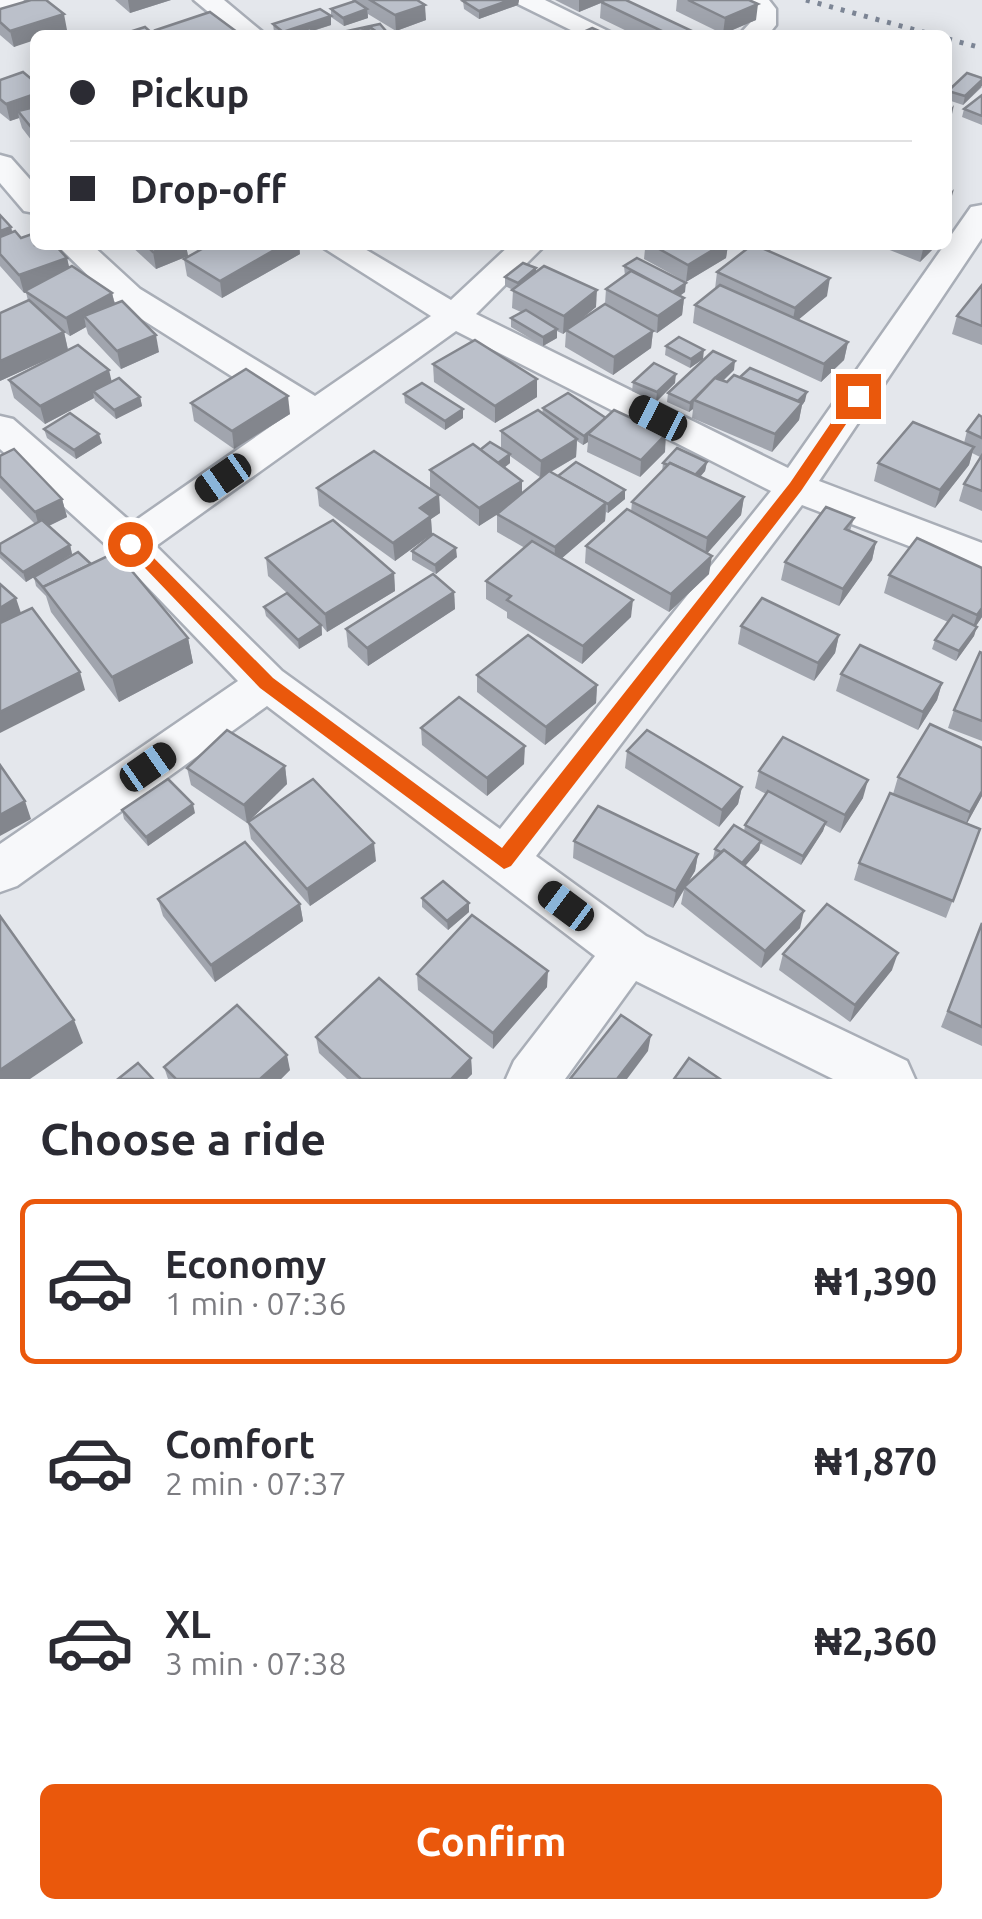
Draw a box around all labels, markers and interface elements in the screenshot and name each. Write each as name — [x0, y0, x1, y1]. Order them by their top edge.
text: Pickup — [130, 72, 249, 114]
text: Drop-off — [130, 168, 286, 210]
route end — [836, 374, 881, 419]
car — [624, 391, 692, 445]
car — [190, 449, 256, 507]
route start — [108, 522, 153, 567]
car — [115, 738, 181, 796]
car — [533, 876, 599, 936]
text: Choose a ride — [40, 1113, 326, 1164]
icon: car — [45, 1237, 135, 1327]
text: Economy — [165, 1243, 326, 1285]
text: ₦1,390 — [814, 1260, 937, 1302]
text: 1 min · 07:36 — [165, 1285, 347, 1321]
icon: car — [45, 1417, 135, 1507]
text: Comfort — [165, 1423, 315, 1465]
text: ₦1,870 — [814, 1440, 937, 1482]
text: 2 min · 07:37 — [165, 1465, 347, 1501]
icon: car — [45, 1597, 135, 1687]
text: XL — [165, 1603, 211, 1645]
text: ₦2,360 — [814, 1620, 937, 1662]
text: 3 min · 07:38 — [165, 1645, 347, 1681]
button: Confirm — [40, 1784, 942, 1899]

